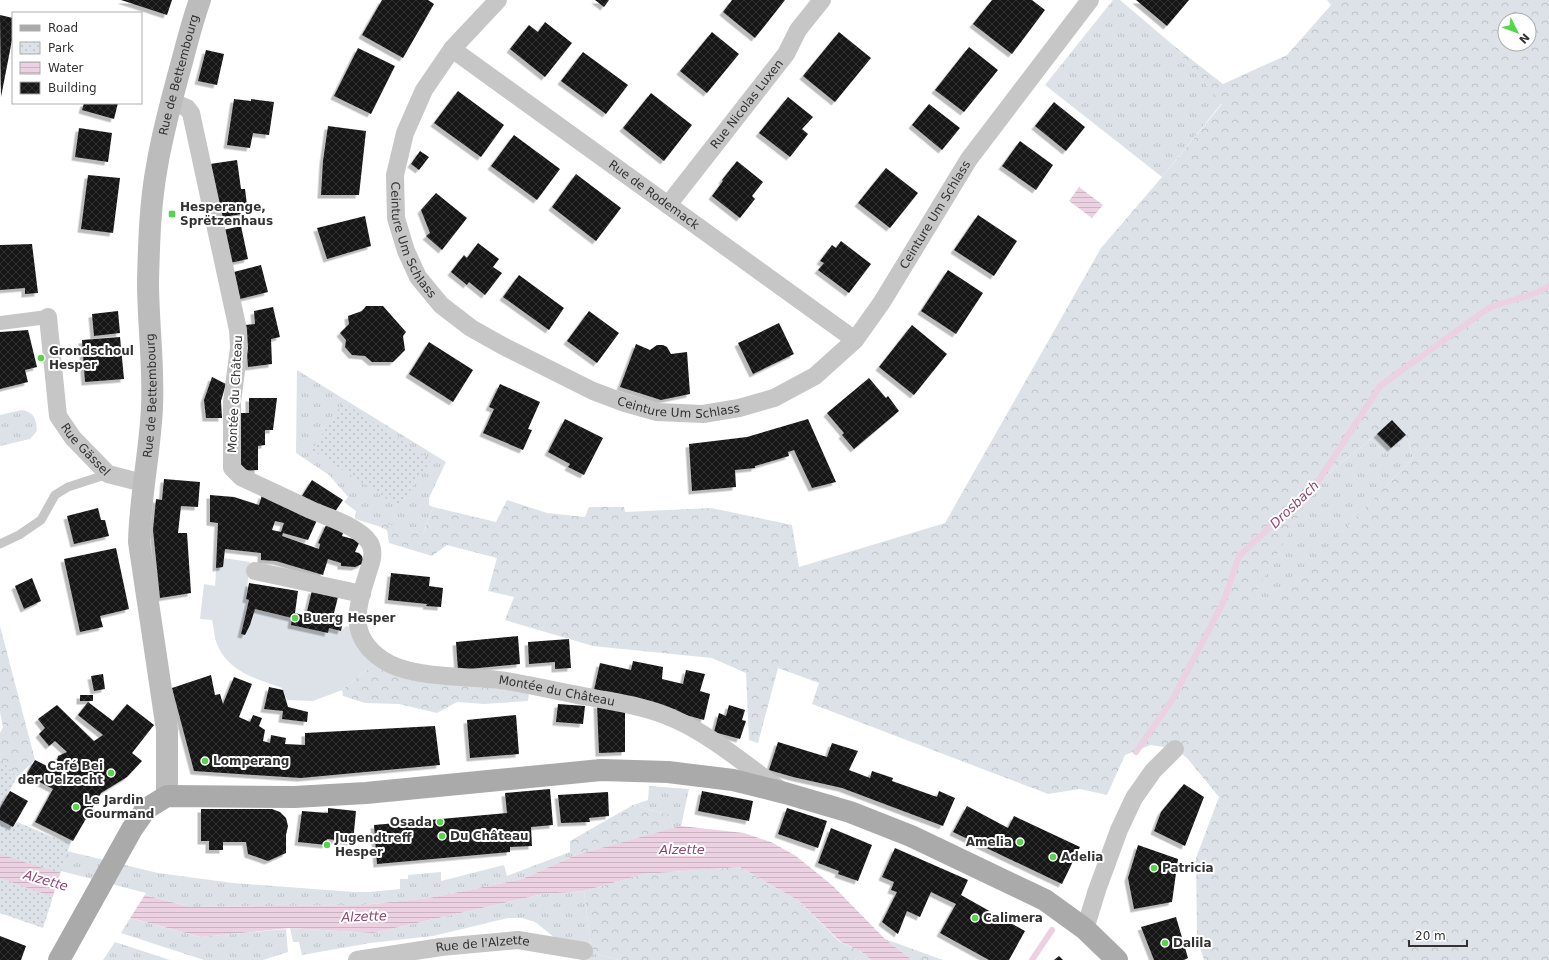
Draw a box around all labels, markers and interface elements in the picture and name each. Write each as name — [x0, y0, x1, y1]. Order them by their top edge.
legend — [12, 12, 142, 104]
north arrow — [1497, 12, 1537, 52]
street label: Rue de Bettembourg — [156, 13, 202, 137]
text: Road — [48, 21, 78, 35]
text: N — [1516, 31, 1532, 46]
text: Park — [48, 41, 74, 55]
street label: Rue Nicolas Luxen — [708, 57, 786, 152]
text: Water — [48, 61, 84, 75]
text: Building — [48, 81, 97, 95]
street label: Rue de Rodemack — [606, 157, 702, 232]
street label: Ceinture Um Schlass — [897, 158, 973, 272]
street label: Ceinture Um Schlass — [388, 182, 439, 301]
place label: Hesperange, Sprëtzenhaus — [180, 200, 273, 228]
marker: Hesperange, Sprëtzenhaus — [167, 209, 177, 219]
street label: Rue de Bettembourg — [140, 333, 159, 459]
street label: Montée du Château — [225, 335, 245, 453]
place label: Grondschoul Hesper — [49, 344, 134, 372]
marker: Grondschoul Hesper — [36, 353, 46, 363]
street label: Ceinture Um Schlass — [615, 394, 741, 421]
street label: Rue Gässel — [58, 420, 113, 479]
water label: Drosbach — [1267, 478, 1322, 531]
place label: Buerg Hesper — [303, 611, 396, 625]
marker: Buerg Hesper — [290, 613, 300, 623]
street label: Montée du Château — [498, 673, 616, 709]
place label: Lomperang — [213, 754, 289, 768]
marker: Lomperang — [200, 756, 210, 766]
place label: Café Bei der Uelzecht — [18, 759, 103, 787]
marker: Café Bei der Uelzecht — [106, 768, 116, 778]
place label: Le Jardin Gourmand — [84, 793, 154, 821]
marker: Le Jardin Gourmand — [71, 802, 81, 812]
place label: Osada — [390, 815, 432, 829]
marker: Osada — [435, 817, 445, 827]
place label: Du Château — [450, 829, 529, 843]
place label: Jugendtreff Hesper — [334, 831, 412, 859]
marker: Du Château — [437, 831, 447, 841]
place label: Amelia — [966, 835, 1012, 849]
marker: Amelia — [1015, 837, 1025, 847]
marker: Jugendtreff Hesper — [322, 840, 332, 850]
water label: Alzette — [658, 842, 705, 857]
place label: Adelia — [1061, 850, 1103, 864]
marker: Adelia — [1048, 852, 1058, 862]
place label: Patricia — [1162, 861, 1214, 875]
marker: Patricia — [1149, 863, 1159, 873]
water label: Alzette — [21, 867, 70, 894]
water label: Alzette — [340, 908, 387, 925]
place label: Calimera — [983, 911, 1043, 925]
marker: Calimera — [970, 913, 980, 923]
scale bar — [1409, 922, 1467, 948]
text: 20 m — [1415, 929, 1446, 943]
street label: Rue de l'Alzette — [435, 933, 531, 955]
place label: Dalila — [1173, 936, 1212, 950]
marker: Dalila — [1160, 938, 1170, 948]

